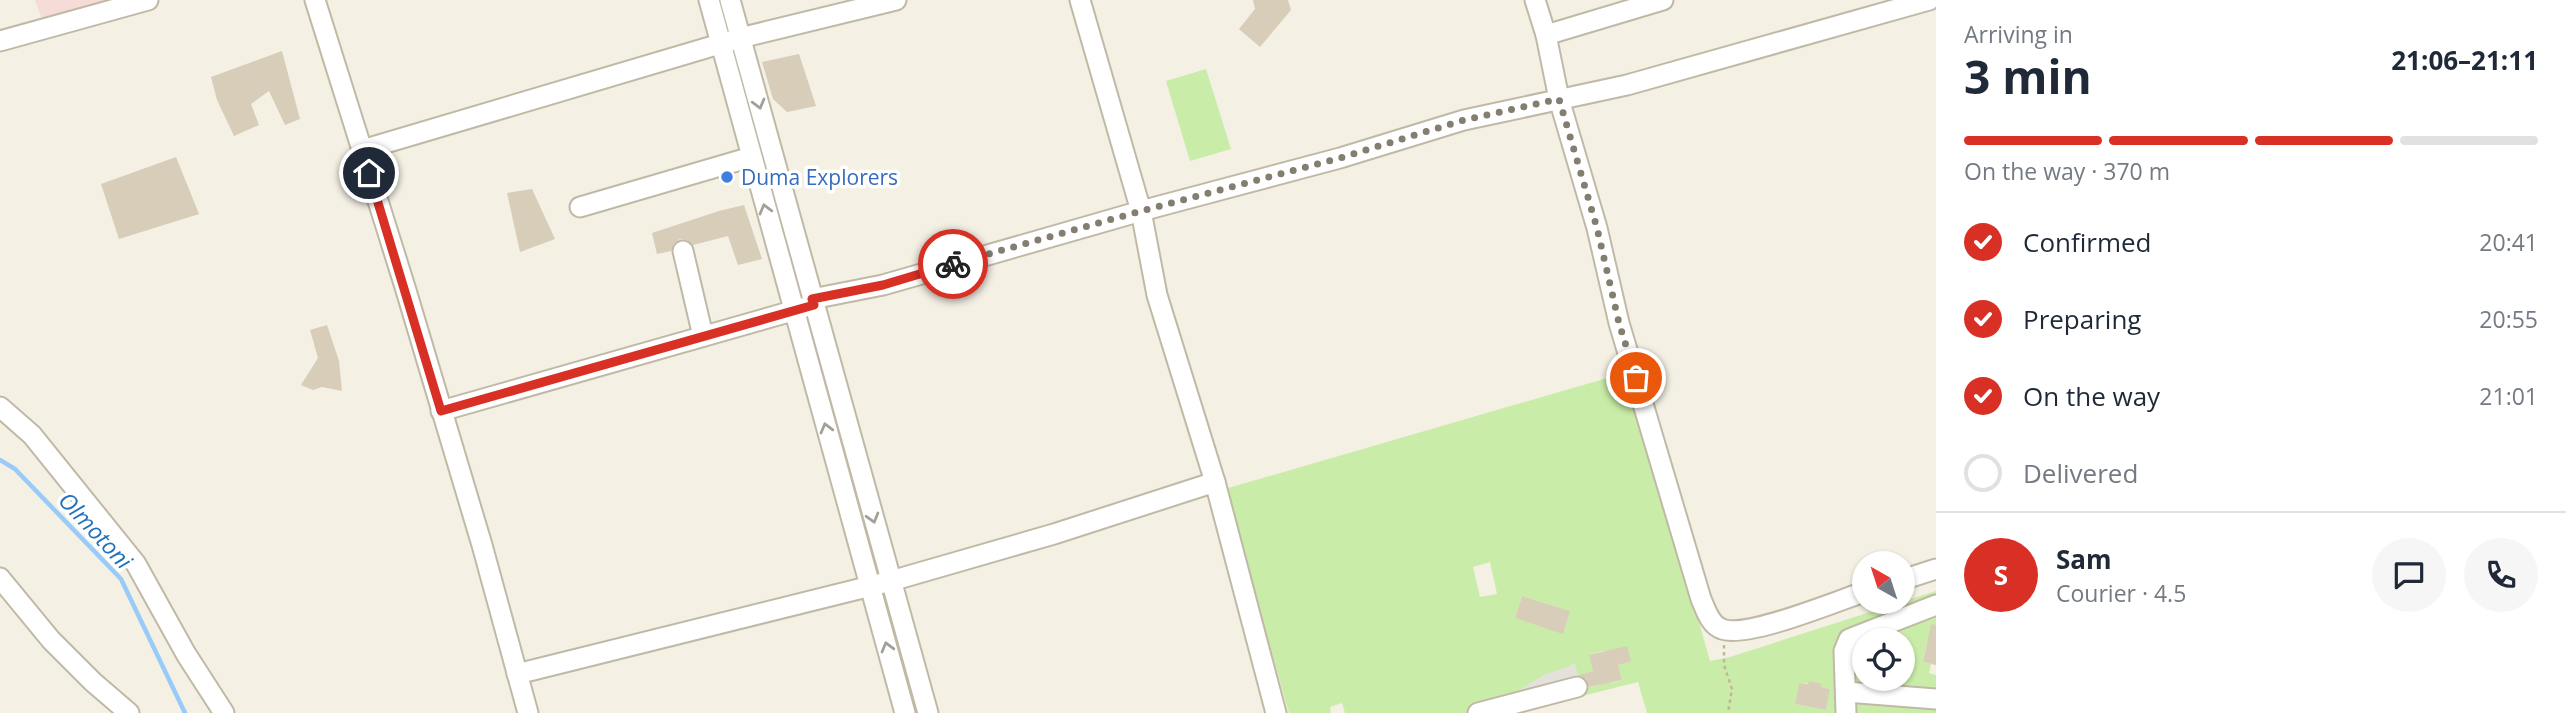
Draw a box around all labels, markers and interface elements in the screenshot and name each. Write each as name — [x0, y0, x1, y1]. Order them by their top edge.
text: Arriving in — [1964, 18, 2073, 50]
text: 21:06–21:11 — [2391, 42, 2538, 78]
text: 3 min — [1964, 45, 2092, 107]
one-way arrow — [750, 98, 765, 110]
pin — [339, 143, 399, 203]
icon: home — [350, 154, 388, 192]
text: On the way · 370 m — [1964, 155, 2170, 187]
place label: Duma Explorers — [741, 163, 898, 191]
marker: Duma Explorers — [719, 169, 735, 185]
one-way arrow — [759, 203, 774, 215]
icon: check — [1964, 223, 2002, 261]
text: Confirmed — [2023, 224, 2151, 260]
text: 20:41 — [2479, 226, 2538, 258]
courier — [918, 229, 988, 299]
icon: bike — [934, 245, 972, 283]
icon: check — [1964, 300, 2002, 338]
text: Preparing — [2023, 301, 2141, 337]
text: 20:55 — [2479, 303, 2538, 335]
pin — [1606, 348, 1666, 408]
icon: bag — [1617, 359, 1655, 397]
icon: check — [1964, 377, 2002, 415]
text: On the way — [2023, 378, 2160, 414]
text: 21:01 — [2479, 380, 2538, 412]
one-way arrow — [820, 422, 834, 434]
text: Delivered — [2023, 455, 2138, 491]
water label: Olmotoni — [52, 484, 141, 577]
one-way arrow — [865, 512, 879, 524]
button: chat — [2372, 538, 2446, 612]
button: phone — [2464, 538, 2538, 612]
text: Sam — [2056, 541, 2112, 577]
north arrow — [1852, 551, 1914, 614]
map controls — [1852, 551, 1915, 691]
text: S — [1994, 557, 2008, 593]
text: Courier · 4.5 — [2056, 577, 2186, 609]
button: locate — [1852, 628, 1915, 691]
one-way arrow — [880, 641, 895, 653]

